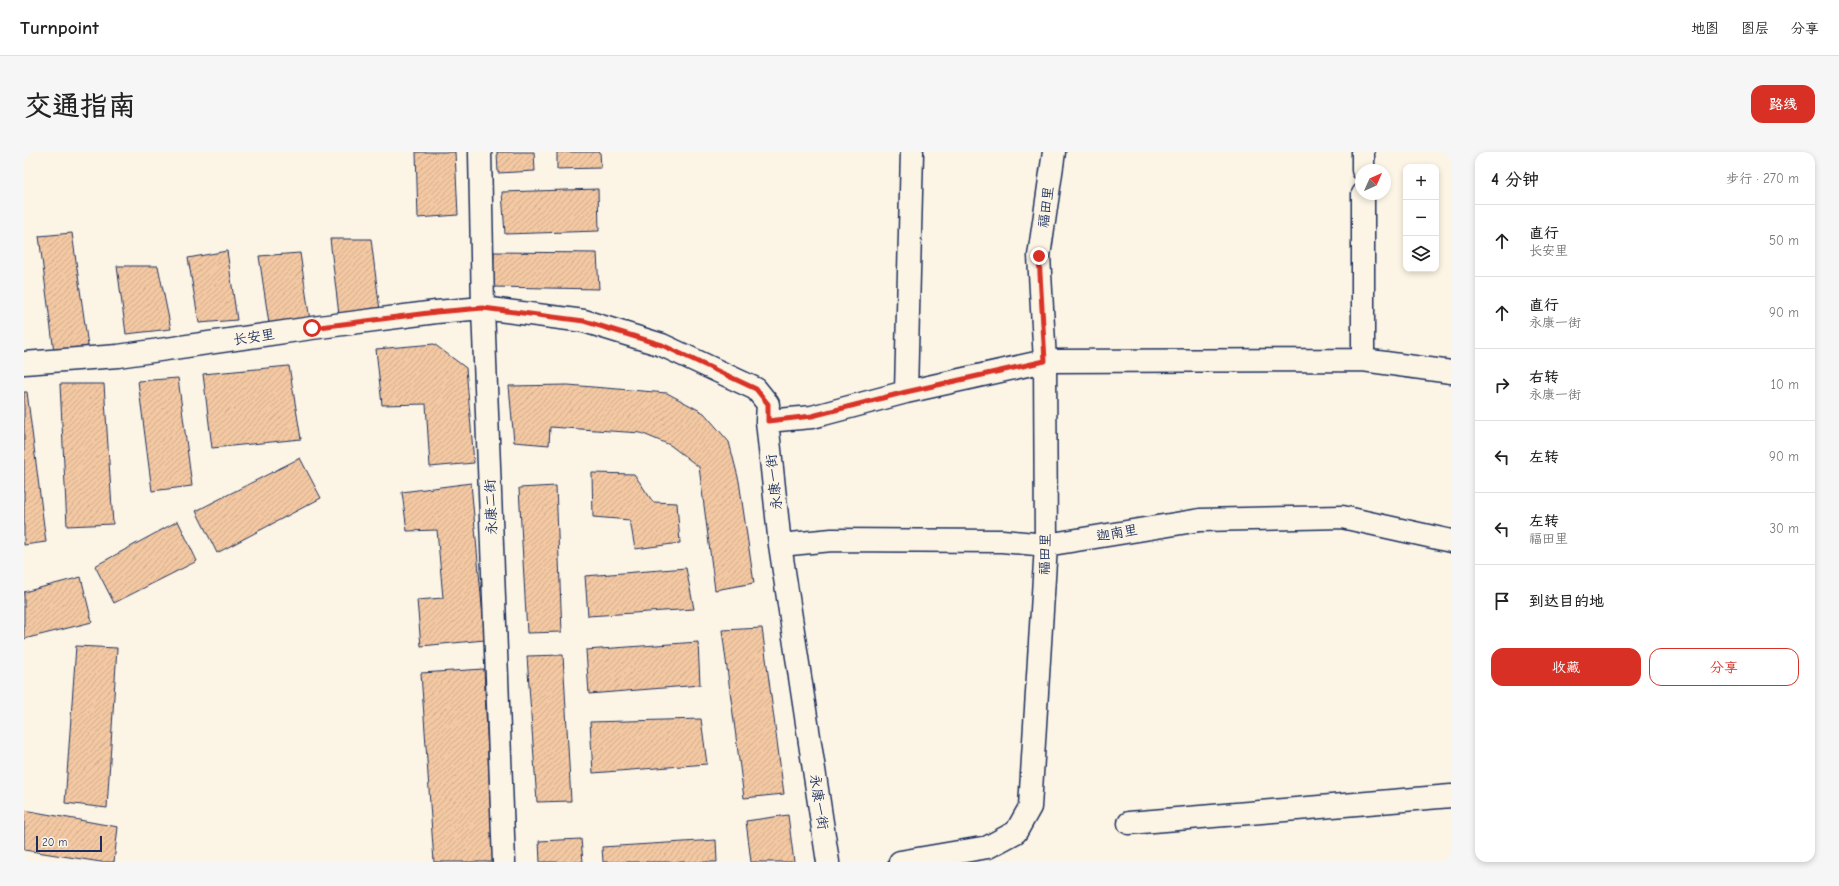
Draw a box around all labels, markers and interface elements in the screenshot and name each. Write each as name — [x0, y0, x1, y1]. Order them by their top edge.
text: Turnpoint — [20, 17, 99, 39]
text: 地图 — [1691, 20, 1719, 37]
text: 图层 — [1741, 20, 1769, 37]
text: 分享 — [1791, 20, 1819, 37]
button: 路线 — [1751, 85, 1815, 123]
text: 交通指南 — [24, 90, 136, 122]
north arrow — [1355, 164, 1391, 200]
map controls — [1403, 164, 1439, 272]
button: + — [1403, 164, 1439, 200]
text: 4 分钟 — [1491, 170, 1539, 189]
text: 步行 · 270 m — [1726, 171, 1799, 186]
street label: 福田里 — [1035, 185, 1057, 229]
button: − — [1403, 200, 1439, 236]
text: 直行 — [1529, 224, 1559, 242]
icon: ahead — [1491, 230, 1513, 252]
text: 50 m — [1769, 233, 1799, 248]
button: layers — [1403, 236, 1439, 272]
text: 长安里 — [1529, 243, 1568, 258]
route end — [1030, 247, 1048, 265]
text: 直行 — [1529, 296, 1559, 314]
icon: ahead — [1491, 302, 1513, 324]
text: 90 m — [1769, 305, 1799, 320]
text: 永康一街 — [1529, 315, 1581, 330]
route start — [303, 319, 321, 337]
street label: 长安里 — [232, 326, 276, 348]
text: 右转 — [1529, 368, 1559, 386]
icon: right — [1491, 374, 1513, 396]
text: 10 m — [1771, 377, 1799, 392]
text: 永康一街 — [1529, 387, 1581, 402]
icon: left — [1491, 446, 1513, 468]
text: 左转 — [1529, 448, 1559, 466]
text: 90 m — [1769, 449, 1799, 464]
street label: 永康一街 — [763, 453, 785, 511]
street label: 永康二街 — [482, 479, 500, 535]
text: 左转 — [1529, 512, 1559, 530]
icon: left — [1491, 518, 1513, 540]
street label: 迦南里 — [1095, 521, 1139, 545]
text: 30 m — [1769, 521, 1799, 536]
text: 福田里 — [1529, 531, 1568, 546]
street label: 福田里 — [1036, 533, 1054, 575]
icon: arrive — [1491, 590, 1513, 612]
text: 到达目的地 — [1529, 592, 1604, 610]
button: 收藏 — [1491, 648, 1641, 686]
button: 分享 — [1649, 648, 1799, 686]
street label: 永康一街 — [806, 773, 832, 831]
scale bar — [36, 834, 102, 853]
text: 20 m — [42, 836, 67, 849]

